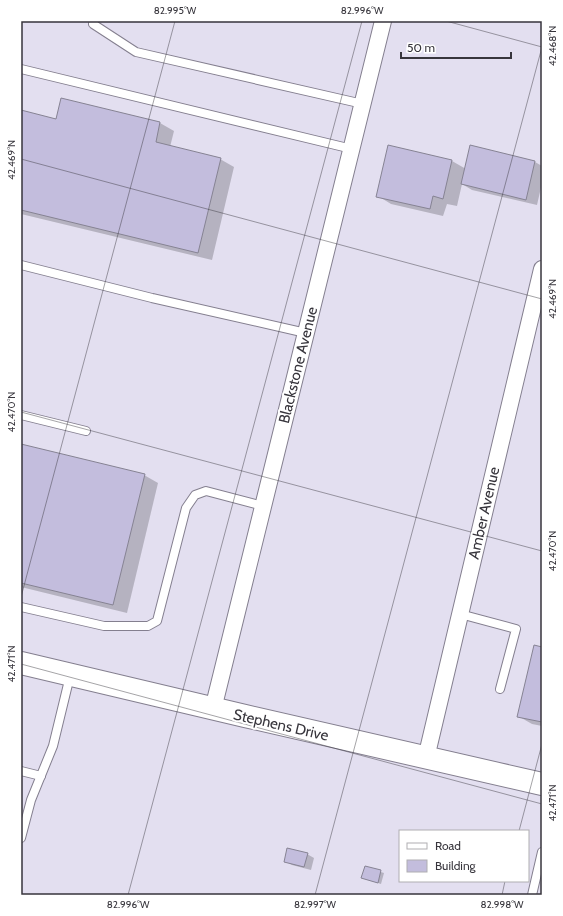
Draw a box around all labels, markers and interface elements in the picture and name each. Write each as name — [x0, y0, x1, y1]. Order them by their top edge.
text: 82.995°W — [154, 4, 197, 17]
text: 82.996°W — [341, 4, 384, 17]
text: 42.468°N — [546, 26, 559, 66]
scale bar — [401, 34, 511, 60]
text: 50 m — [407, 40, 435, 55]
text: 42.469°N — [5, 140, 18, 180]
text: 42.469°N — [546, 279, 559, 319]
street label: Blackstone Avenue — [275, 304, 321, 425]
text: 42.470°N — [5, 392, 18, 432]
street label: Amber Avenue — [465, 465, 503, 561]
text: 42.470°N — [546, 531, 559, 571]
text: 42.471°N — [5, 645, 18, 683]
street label: Stephens Drive — [232, 705, 331, 745]
text: 42.471°N — [546, 784, 559, 822]
legend — [399, 830, 529, 882]
text: Road — [435, 838, 461, 853]
text: Building — [435, 858, 477, 873]
text: 82.996°W — [107, 898, 150, 911]
text: 82.997°W — [294, 898, 337, 911]
text: 82.998°W — [480, 898, 524, 911]

